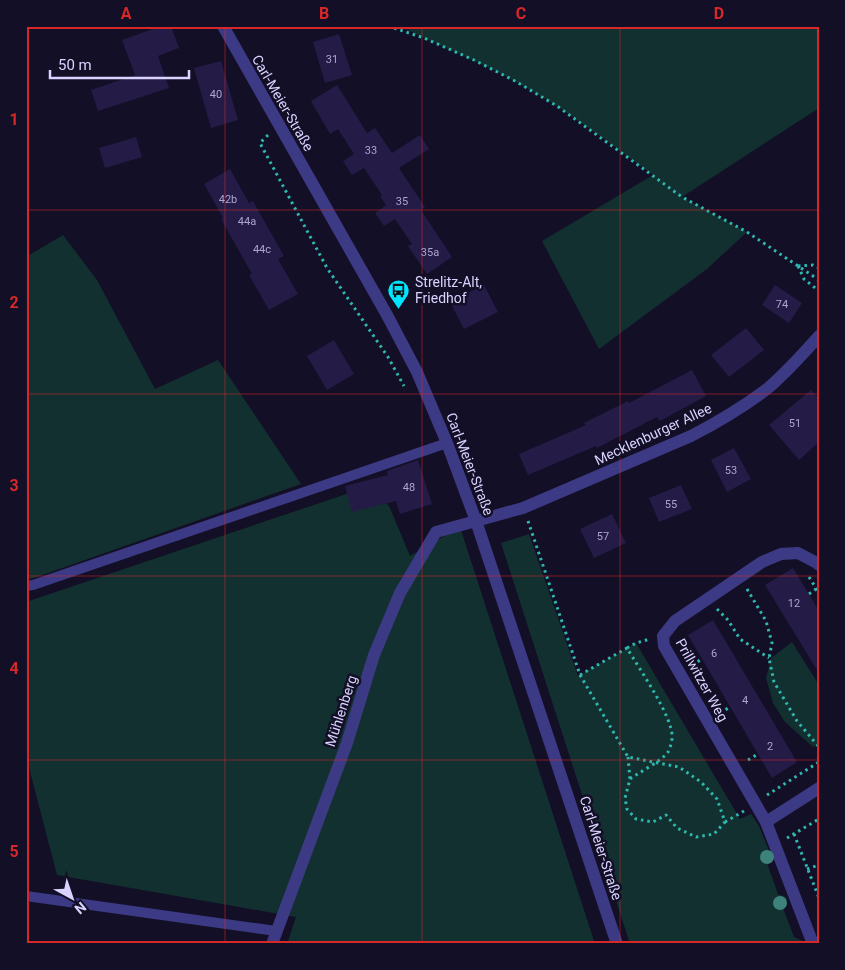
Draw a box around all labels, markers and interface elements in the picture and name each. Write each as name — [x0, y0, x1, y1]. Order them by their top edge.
text: A — [121, 4, 132, 23]
text: B — [319, 4, 329, 23]
text: C — [516, 4, 526, 23]
text: D — [714, 4, 724, 23]
scale bar — [50, 48, 189, 80]
street label: Carl-Meier-Straße — [249, 52, 317, 154]
house number: 31 — [326, 53, 338, 66]
text: 50 m — [58, 56, 92, 74]
house number: 40 — [210, 88, 222, 101]
text: 1 — [9, 110, 19, 129]
house number: 33 — [365, 144, 377, 157]
house number: 42b — [219, 193, 237, 206]
house number: 35 — [396, 195, 408, 208]
house number: 44a — [238, 215, 256, 228]
house number: 44c — [253, 243, 271, 256]
house number: 35a — [421, 246, 439, 259]
place label: Strelitz-Alt, Friedhof — [415, 274, 482, 306]
bus stop icon: Strelitz-Alt, Friedhof — [387, 278, 411, 309]
text: 2 — [9, 293, 19, 312]
house number: 74 — [776, 298, 788, 311]
street label: Mecklenburger Allee — [592, 400, 714, 468]
street label: Carl-Meier-Straße — [443, 410, 497, 518]
house number: 51 — [789, 417, 801, 430]
house number: 53 — [725, 464, 737, 477]
text: 3 — [9, 476, 19, 495]
house number: 48 — [403, 481, 415, 494]
house number: 55 — [665, 498, 677, 511]
house number: 57 — [597, 530, 609, 543]
house number: 12 — [788, 597, 800, 610]
street label: Prillwitzer Weg — [673, 636, 731, 724]
house number: 6 — [711, 647, 717, 660]
text: 4 — [9, 659, 19, 678]
street label: Mühlenberg — [322, 673, 360, 749]
house number: 4 — [742, 694, 748, 707]
house number: 2 — [767, 740, 773, 753]
street label: Carl-Meier-Straße — [577, 794, 625, 902]
text: 5 — [9, 842, 19, 861]
north arrow — [48, 872, 98, 922]
text: N — [71, 899, 89, 917]

